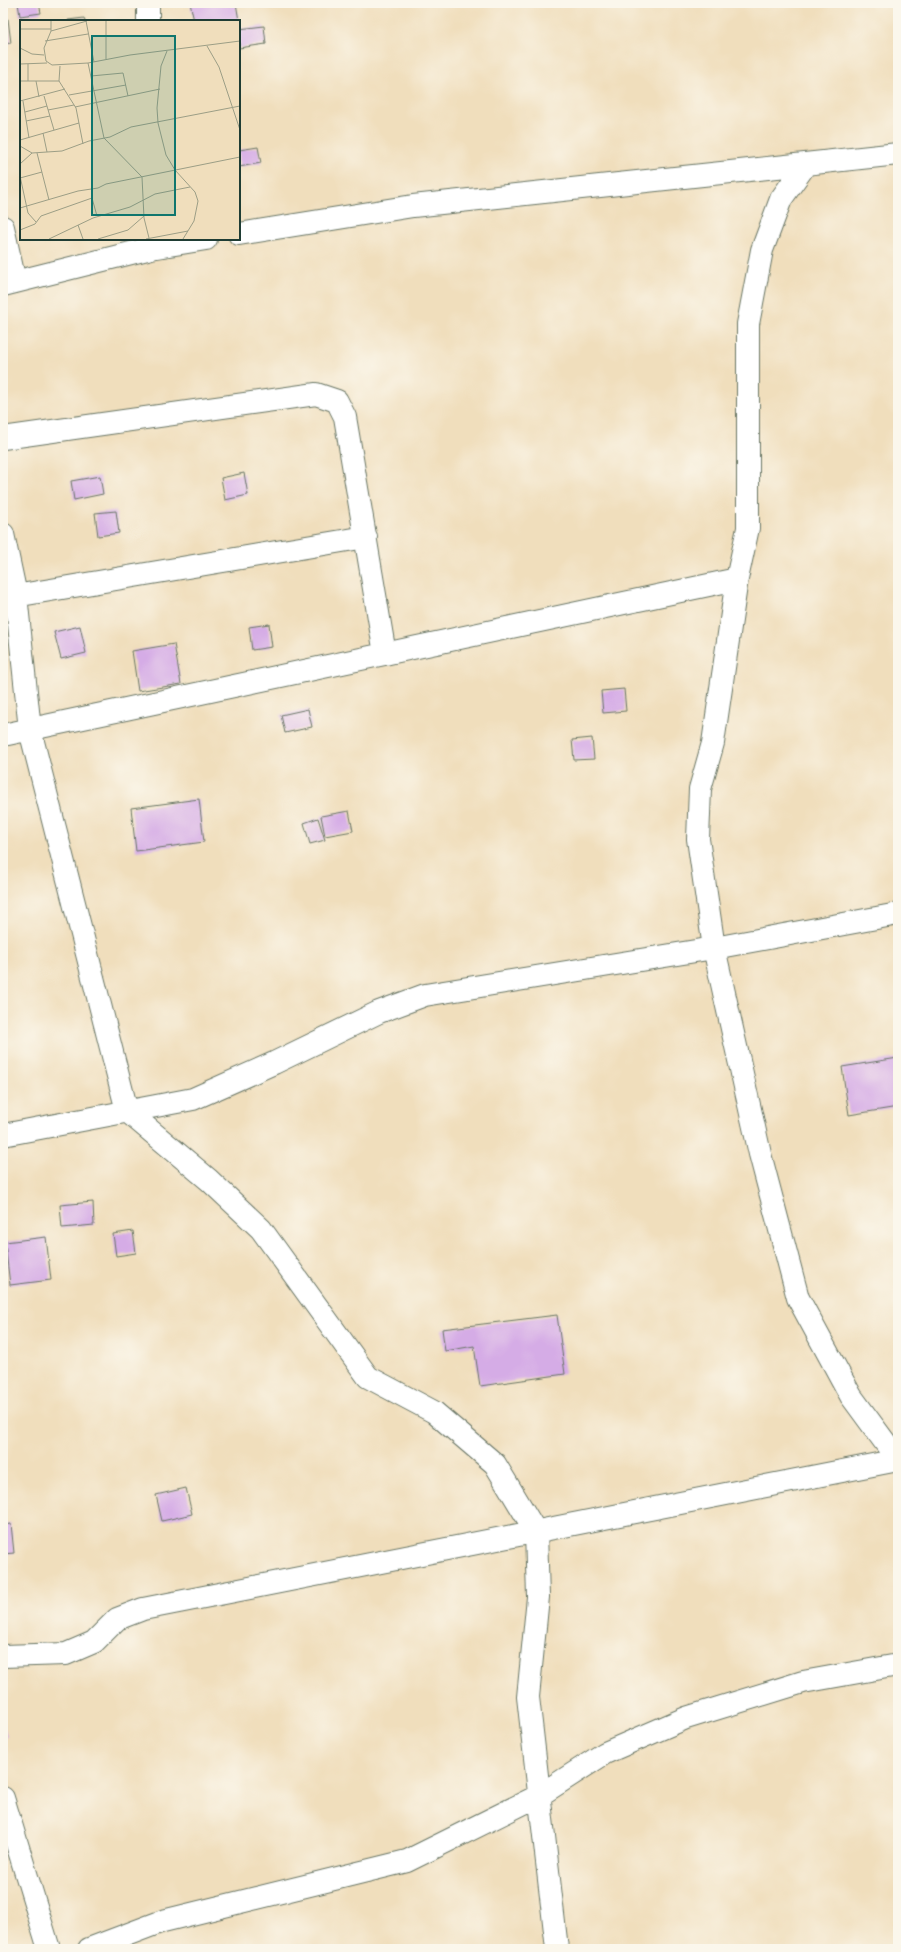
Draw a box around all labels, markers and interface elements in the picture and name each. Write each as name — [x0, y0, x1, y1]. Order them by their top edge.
inset map — [20, 20, 240, 240]

